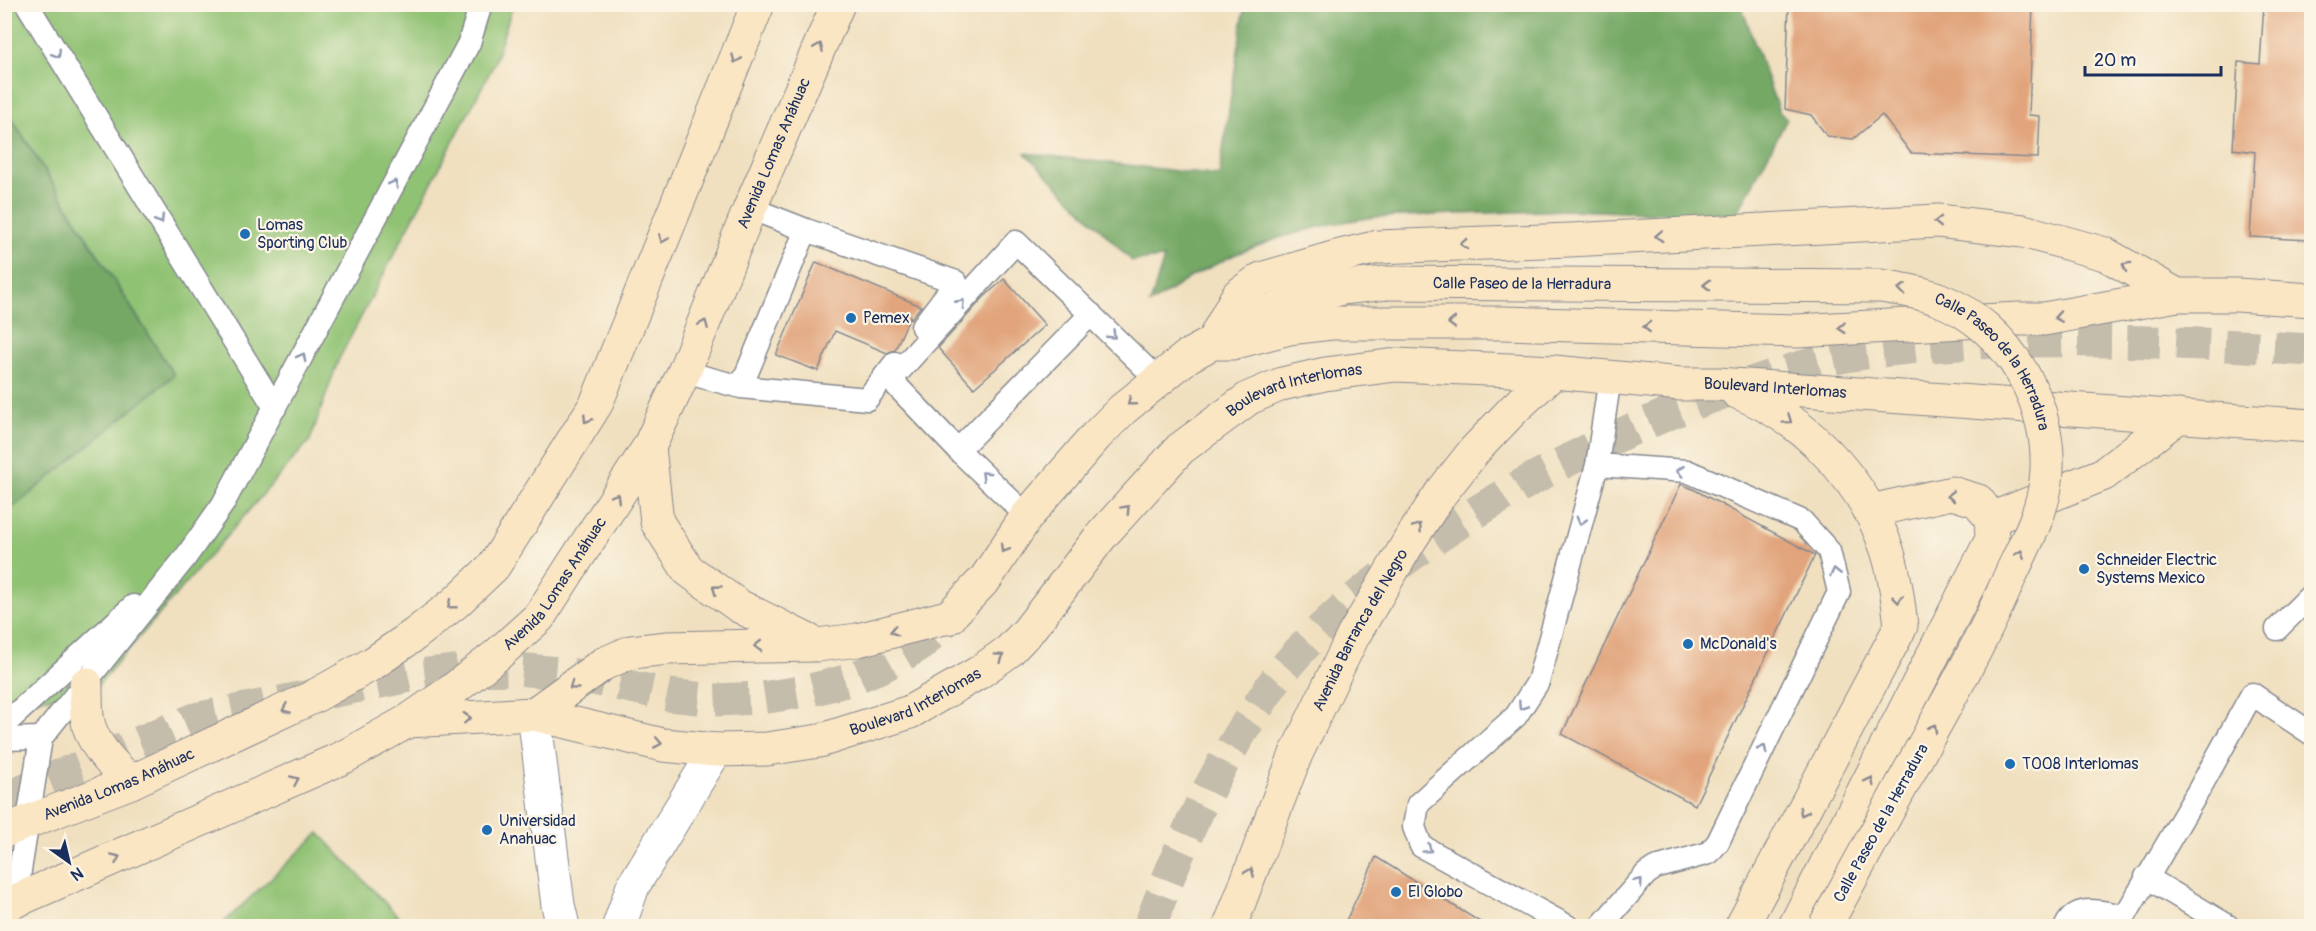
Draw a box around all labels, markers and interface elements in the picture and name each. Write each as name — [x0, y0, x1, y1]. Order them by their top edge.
scale bar — [2085, 39, 2222, 77]
one-way arrow — [812, 42, 824, 53]
one-way arrow — [50, 48, 61, 59]
text: 20 m — [2094, 49, 2136, 72]
one-way arrow — [731, 52, 743, 63]
street label: Avenida Lomas Anáhuac — [733, 74, 815, 232]
one-way arrow — [387, 180, 398, 191]
one-way arrow — [153, 214, 165, 224]
place label: Lomas Sporting Club — [257, 215, 348, 253]
one-way arrow — [1933, 216, 1942, 228]
marker: Lomas Sporting Club — [238, 227, 252, 241]
one-way arrow — [1655, 229, 1664, 242]
one-way arrow — [658, 233, 670, 244]
one-way arrow — [1460, 238, 1469, 251]
one-way arrow — [2122, 262, 2132, 273]
street label: Calle Paseo de la Herradura — [1433, 273, 1611, 294]
one-way arrow — [1703, 279, 1712, 291]
one-way arrow — [1897, 284, 1906, 296]
street label: Calle Paseo de la Herradura — [1932, 289, 2054, 432]
one-way arrow — [954, 299, 965, 310]
place label: Pemex — [863, 308, 910, 328]
one-way arrow — [2053, 310, 2063, 323]
marker: Pemex — [844, 311, 858, 325]
one-way arrow — [1448, 317, 1457, 329]
one-way arrow — [696, 319, 709, 330]
one-way arrow — [1643, 320, 1652, 333]
one-way arrow — [1838, 322, 1847, 335]
one-way arrow — [1105, 328, 1116, 339]
one-way arrow — [295, 352, 307, 363]
street label: Boulevard Interlomas — [1222, 359, 1363, 421]
street label: Boulevard Interlomas — [1704, 374, 1847, 403]
one-way arrow — [1127, 395, 1138, 406]
one-way arrow — [583, 412, 594, 423]
one-way arrow — [1782, 413, 1793, 424]
one-way arrow — [1675, 465, 1685, 478]
one-way arrow — [981, 471, 991, 482]
one-way arrow — [1946, 490, 1955, 502]
one-way arrow — [609, 493, 620, 504]
one-way arrow — [1119, 506, 1130, 516]
street label: Avenida Lomas Anáhuac — [499, 513, 611, 655]
one-way arrow — [1576, 516, 1589, 526]
one-way arrow — [1411, 523, 1422, 534]
one-way arrow — [999, 543, 1011, 553]
street label: Avenida Barranca del Negro — [1308, 545, 1413, 714]
one-way arrow — [2013, 549, 2025, 560]
place label: Schneider Electric Systems Mexico — [2096, 550, 2217, 588]
marker: Schneider Electric Systems Mexico — [2077, 562, 2091, 576]
one-way arrow — [1829, 567, 1842, 577]
one-way arrow — [711, 586, 722, 597]
one-way arrow — [1891, 595, 1904, 604]
one-way arrow — [446, 598, 457, 609]
one-way arrow — [890, 623, 900, 636]
place label: McDonald's — [1700, 634, 1777, 654]
marker: McDonald's — [1681, 637, 1695, 651]
one-way arrow — [754, 640, 763, 653]
one-way arrow — [994, 654, 1005, 665]
street label: Boulevard Interlomas — [847, 663, 985, 741]
one-way arrow — [569, 679, 580, 690]
one-way arrow — [1518, 700, 1530, 710]
one-way arrow — [282, 702, 293, 714]
one-way arrow — [462, 712, 471, 725]
one-way arrow — [1926, 724, 1937, 734]
one-way arrow — [653, 736, 663, 749]
street label: Calle Paseo de la Herradura — [1829, 740, 1933, 906]
street label: Avenida Lomas Anáhuac — [40, 744, 198, 825]
one-way arrow — [1756, 745, 1768, 756]
place label: T008 Interlomas — [2022, 754, 2138, 774]
marker: T008 Interlomas — [2003, 757, 2017, 771]
one-way arrow — [288, 775, 299, 787]
one-way arrow — [1863, 777, 1874, 787]
one-way arrow — [1799, 805, 1810, 816]
place label: Universidad Anahuac — [499, 811, 576, 849]
marker: Universidad Anahuac — [480, 823, 494, 837]
north arrow — [39, 832, 99, 892]
one-way arrow — [1422, 841, 1433, 852]
one-way arrow — [110, 853, 121, 865]
text: N — [67, 862, 87, 885]
one-way arrow — [1243, 867, 1255, 878]
one-way arrow — [1632, 878, 1643, 889]
place label: El Globo — [1408, 882, 1463, 902]
marker: El Globo — [1389, 885, 1403, 899]

